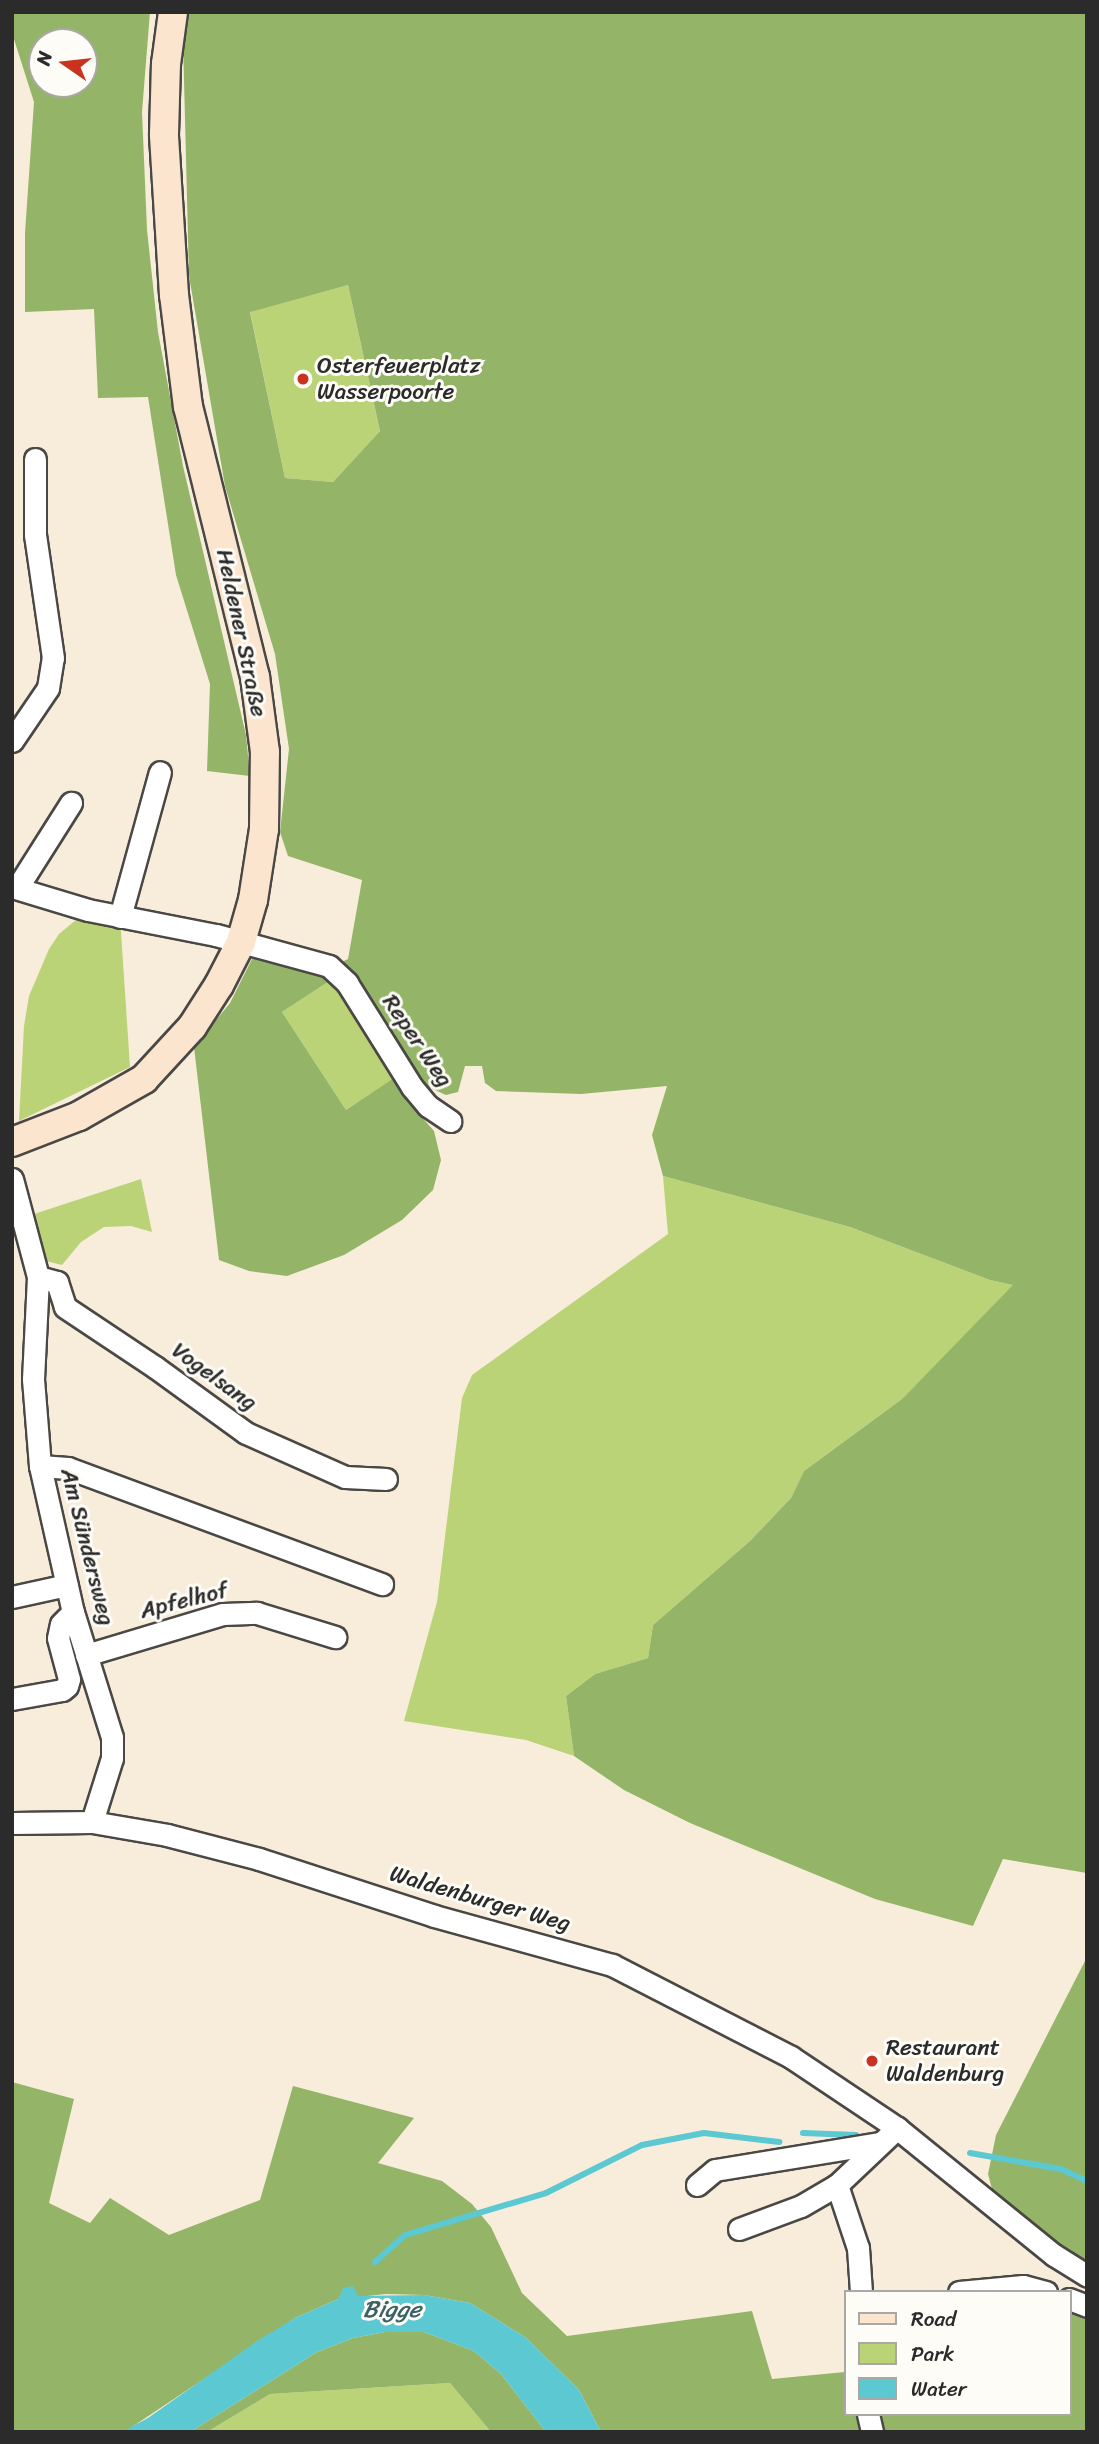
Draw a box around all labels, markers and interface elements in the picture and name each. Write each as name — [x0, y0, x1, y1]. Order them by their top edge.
north arrow — [28, 28, 98, 98]
text: N — [26, 48, 62, 69]
place label: Osterfeuerplatz Wasserpoorte — [317, 352, 481, 406]
marker: Osterfeuerplatz Wasserpoorte — [295, 371, 311, 387]
street label: Heldener Straße — [210, 547, 272, 719]
street label: Reper Weg — [376, 989, 458, 1093]
street label: Vogelsang — [166, 1337, 262, 1417]
street label: Am Sündersweg — [54, 1465, 120, 1629]
street label: Apfelhof — [137, 1577, 231, 1625]
street label: Waldenburger Weg — [386, 1860, 574, 1938]
place label: Restaurant Waldenburg — [886, 2034, 1004, 2088]
marker: Restaurant Waldenburg — [864, 2053, 880, 2069]
legend — [844, 2290, 1071, 2416]
water label: Bigge — [363, 2296, 421, 2324]
text: Road — [911, 2300, 956, 2338]
text: Park — [911, 2335, 954, 2373]
text: Water — [911, 2370, 966, 2408]

